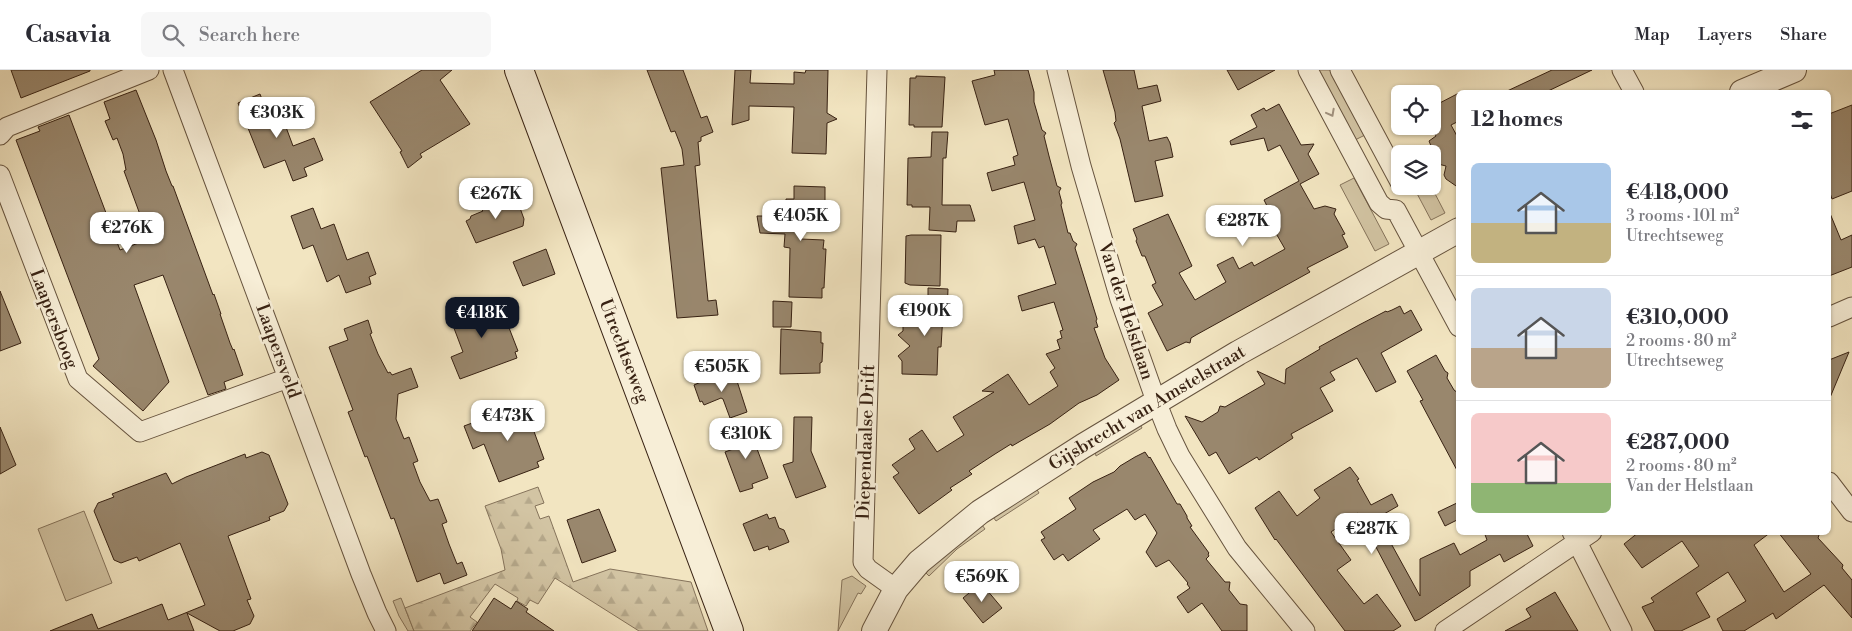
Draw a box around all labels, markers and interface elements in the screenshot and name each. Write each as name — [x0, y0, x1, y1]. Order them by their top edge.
search box — [141, 12, 491, 57]
text: Casavia — [25, 20, 111, 50]
icon: search — [159, 21, 187, 49]
text: Search here — [199, 23, 300, 47]
text: Map — [1635, 23, 1670, 46]
text: Layers — [1698, 23, 1752, 46]
text: Share — [1780, 23, 1827, 46]
map controls — [1391, 85, 1441, 195]
button: locate — [1391, 85, 1441, 135]
pin: €303K — [242, 97, 312, 139]
text: €303K — [250, 103, 304, 123]
icon: filters — [1788, 106, 1816, 134]
text: 12 homes — [1471, 107, 1563, 133]
one-way arrow — [1325, 108, 1335, 117]
button: layers — [1391, 145, 1441, 195]
pin: €267K — [461, 178, 531, 220]
text: €418,000 — [1626, 180, 1729, 206]
icon: home — [1511, 183, 1571, 243]
text: €267K — [470, 184, 522, 204]
pin: €405K — [766, 200, 836, 242]
pin: €287K — [1208, 204, 1278, 247]
text: €405K — [773, 206, 829, 226]
text: 3 rooms · 101 m² — [1626, 206, 1739, 226]
text: €287K — [1217, 211, 1269, 231]
pin: €276K — [92, 212, 162, 254]
text: €276K — [101, 218, 153, 238]
text: Utrechtseweg — [1626, 226, 1724, 246]
street label: Van der Helstlaan — [1093, 238, 1159, 383]
street label: Laapersboog — [24, 266, 84, 373]
pin: €190K — [890, 294, 960, 337]
pin: €418K — [447, 296, 517, 339]
street label: Utrechtseweg — [594, 296, 655, 407]
street label: Laapersveld — [250, 301, 306, 402]
text: €190K — [899, 301, 951, 321]
text: €418K — [456, 303, 508, 323]
text: €310,000 — [1626, 305, 1729, 331]
icon: home — [1511, 308, 1571, 368]
text: 2 rooms · 80 m² — [1626, 331, 1737, 351]
street label: Gijsbrecht van Amstelstraat — [1045, 340, 1250, 476]
pin: €505K — [687, 350, 757, 393]
text: Utrechtseweg — [1626, 351, 1724, 371]
text: €505K — [695, 357, 749, 377]
street label: Diependaalse Drift — [852, 363, 880, 520]
pin: €473K — [473, 400, 543, 442]
text: €473K — [482, 406, 534, 426]
pin: €310K — [711, 418, 781, 460]
text: €310K — [720, 424, 772, 444]
text: €287,000 — [1626, 430, 1729, 456]
icon: home — [1511, 433, 1571, 493]
text: 2 rooms · 80 m² — [1626, 456, 1737, 476]
text: Van der Helstlaan — [1626, 476, 1753, 496]
pin: €287K — [1337, 512, 1407, 555]
text: €287K — [1346, 519, 1398, 539]
pin: €569K — [947, 560, 1017, 603]
text: €569K — [955, 567, 1009, 587]

